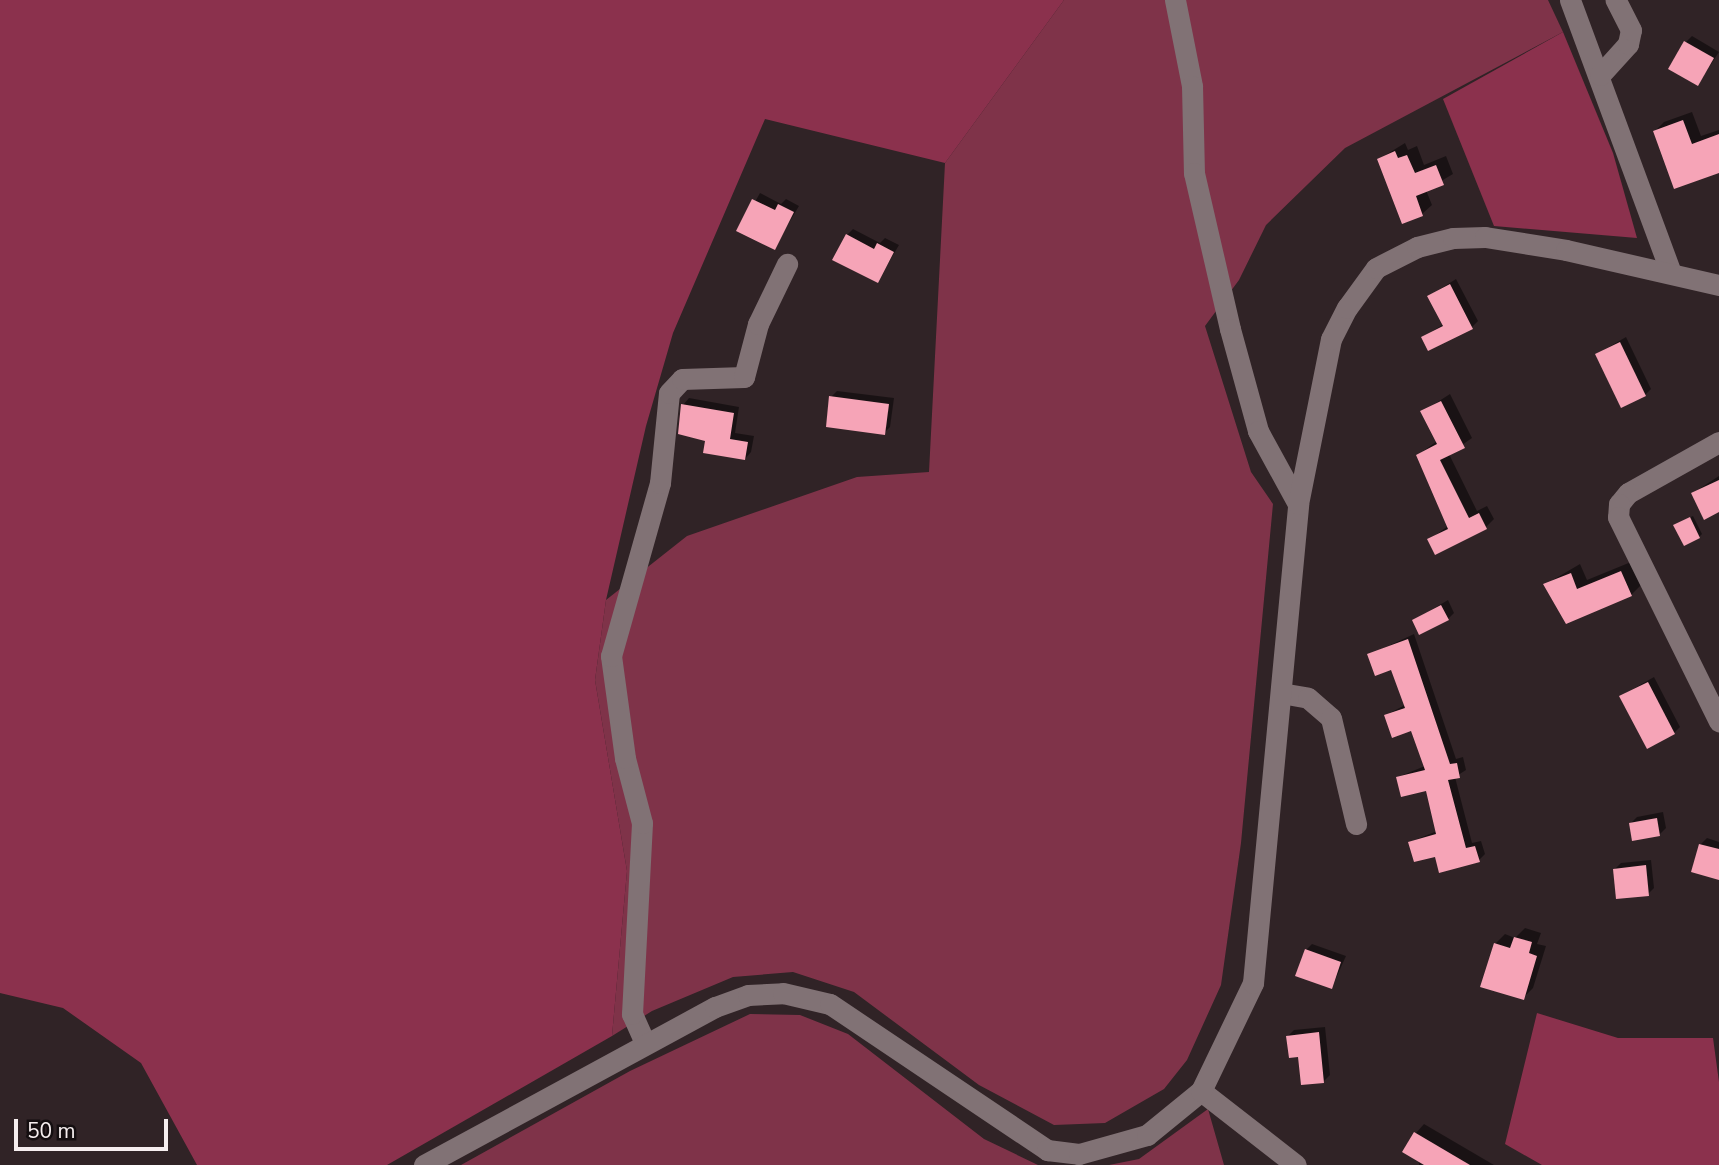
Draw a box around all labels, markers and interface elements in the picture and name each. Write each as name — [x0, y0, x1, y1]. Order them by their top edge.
scale bar — [18, 1106, 172, 1150]
text: 50 m — [27, 1117, 76, 1145]

